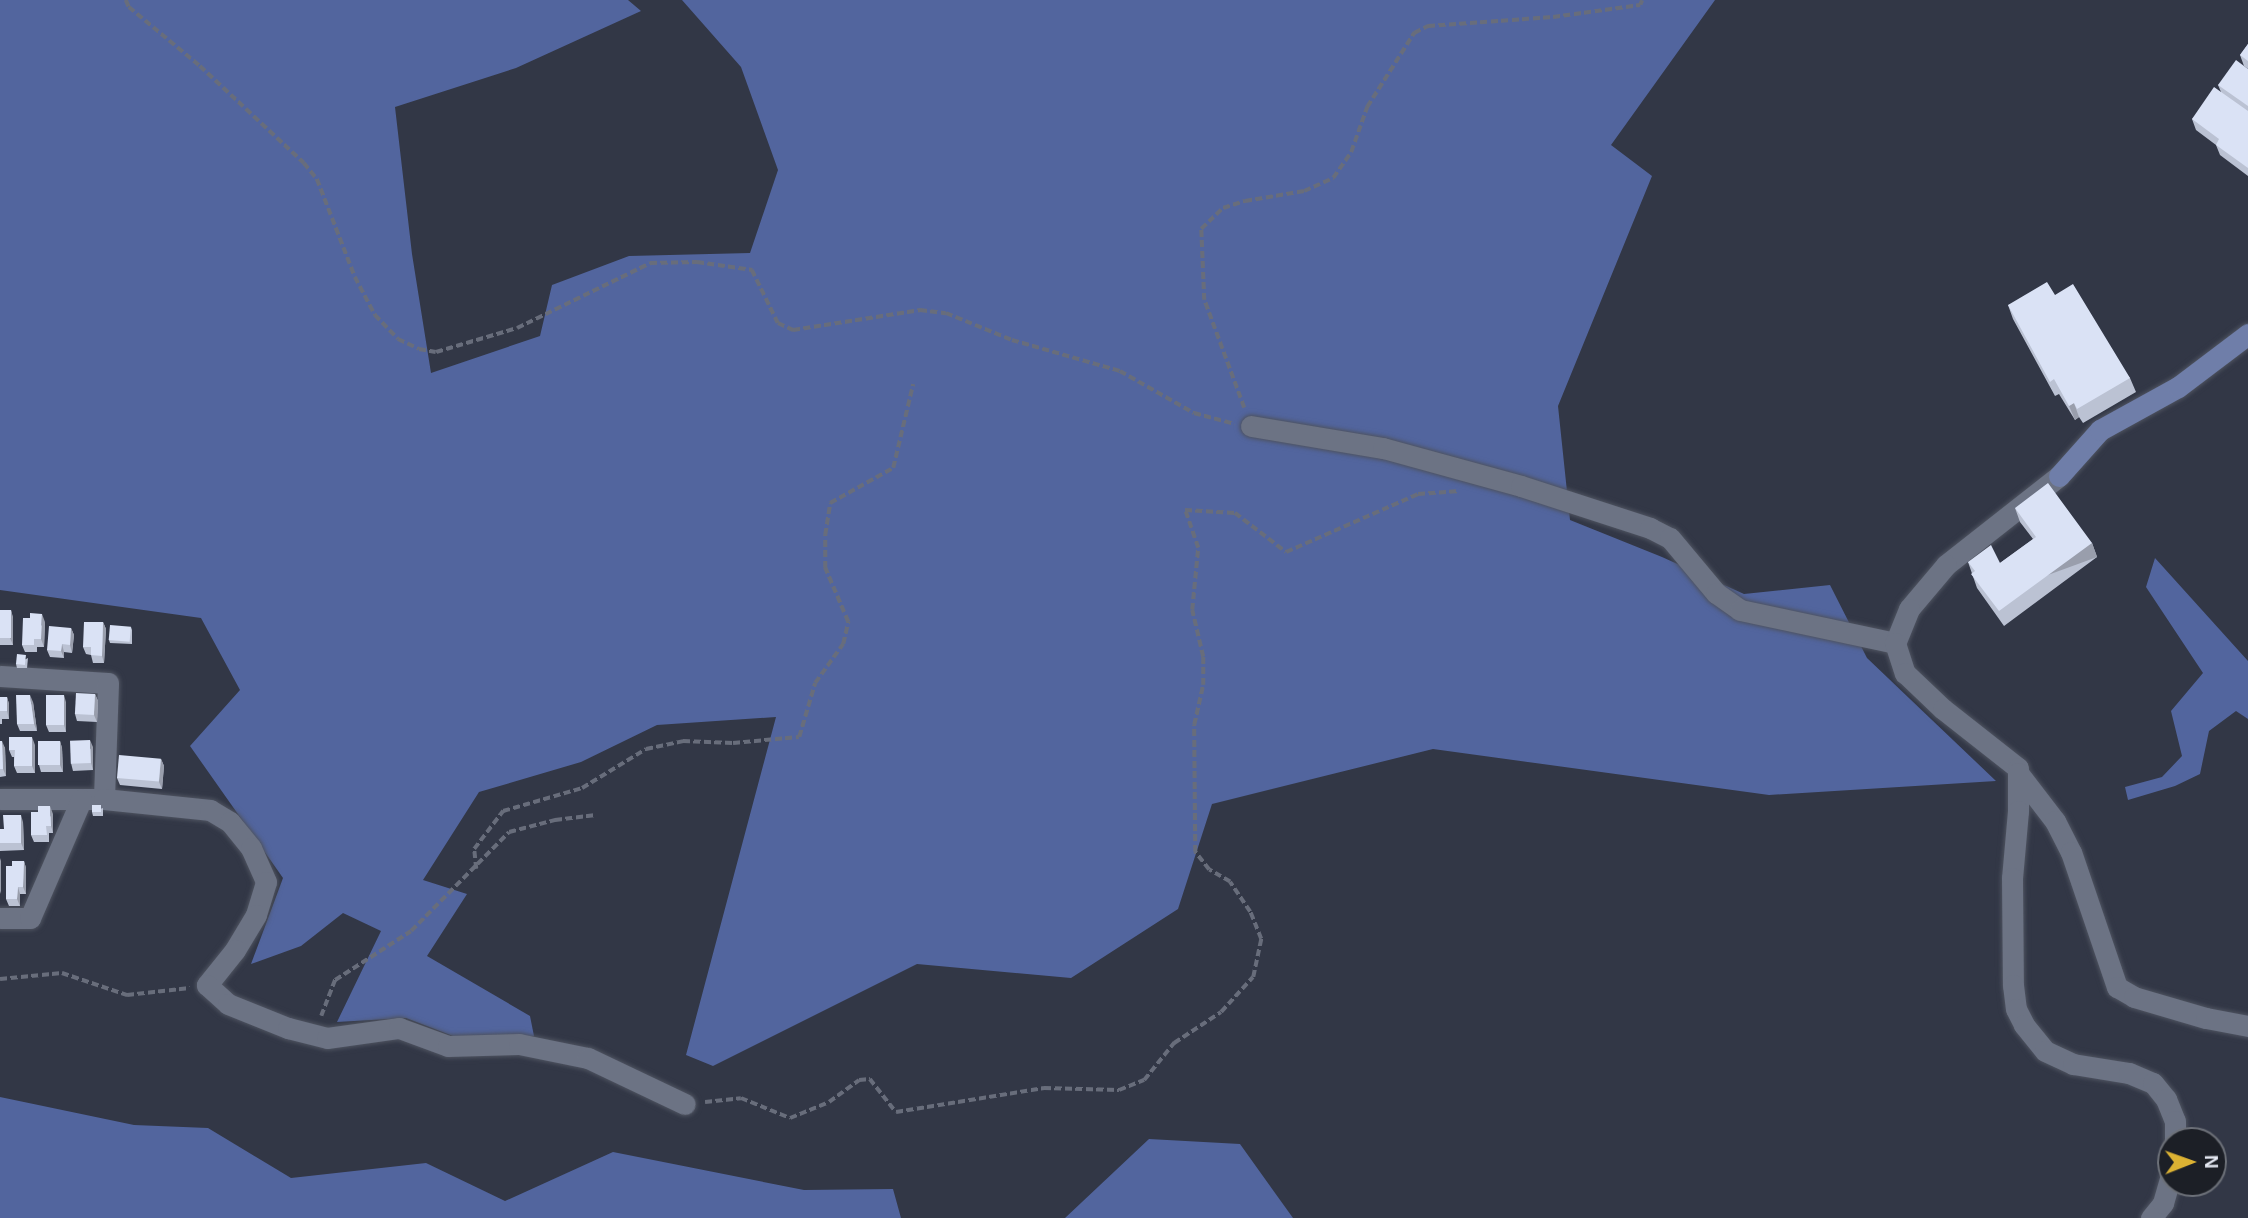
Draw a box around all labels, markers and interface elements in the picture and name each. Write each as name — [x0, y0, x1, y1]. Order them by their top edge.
north arrow — [2157, 1127, 2227, 1197]
text: N — [2201, 1155, 2222, 1169]

